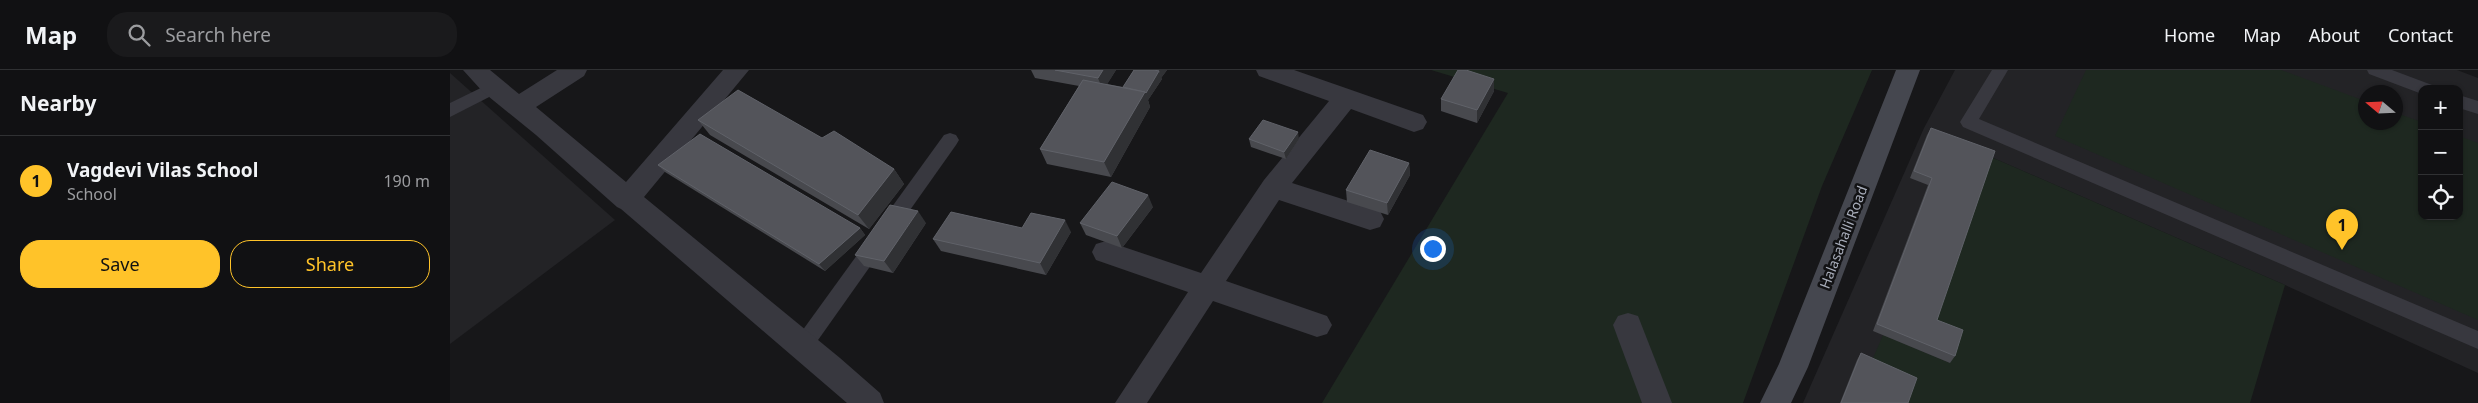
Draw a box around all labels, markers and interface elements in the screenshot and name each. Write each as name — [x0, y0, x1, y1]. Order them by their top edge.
search box — [107, 12, 457, 57]
text: Map — [25, 18, 77, 51]
icon: search — [125, 21, 153, 49]
text: Search here — [165, 22, 271, 48]
text: Home — [2164, 23, 2215, 47]
text: Map — [2243, 23, 2281, 47]
text: About — [2309, 23, 2360, 47]
text: Contact — [2388, 23, 2453, 47]
north arrow — [2358, 85, 2403, 130]
map controls — [2418, 85, 2463, 220]
button: + — [2418, 85, 2463, 130]
text: Nearby — [20, 89, 96, 117]
button: − — [2418, 130, 2463, 175]
text: Vagdevi Vilas School — [67, 157, 258, 183]
text: 1 — [31, 170, 41, 192]
text: 190 m — [383, 170, 430, 192]
button: locate — [2418, 175, 2463, 220]
text: School — [67, 183, 117, 205]
street label: Halasahalli Road — [1815, 183, 1871, 291]
pin: 1 — [2326, 209, 2358, 250]
your location — [1420, 236, 1446, 262]
button: Save — [20, 240, 220, 288]
button: Share — [230, 240, 430, 288]

